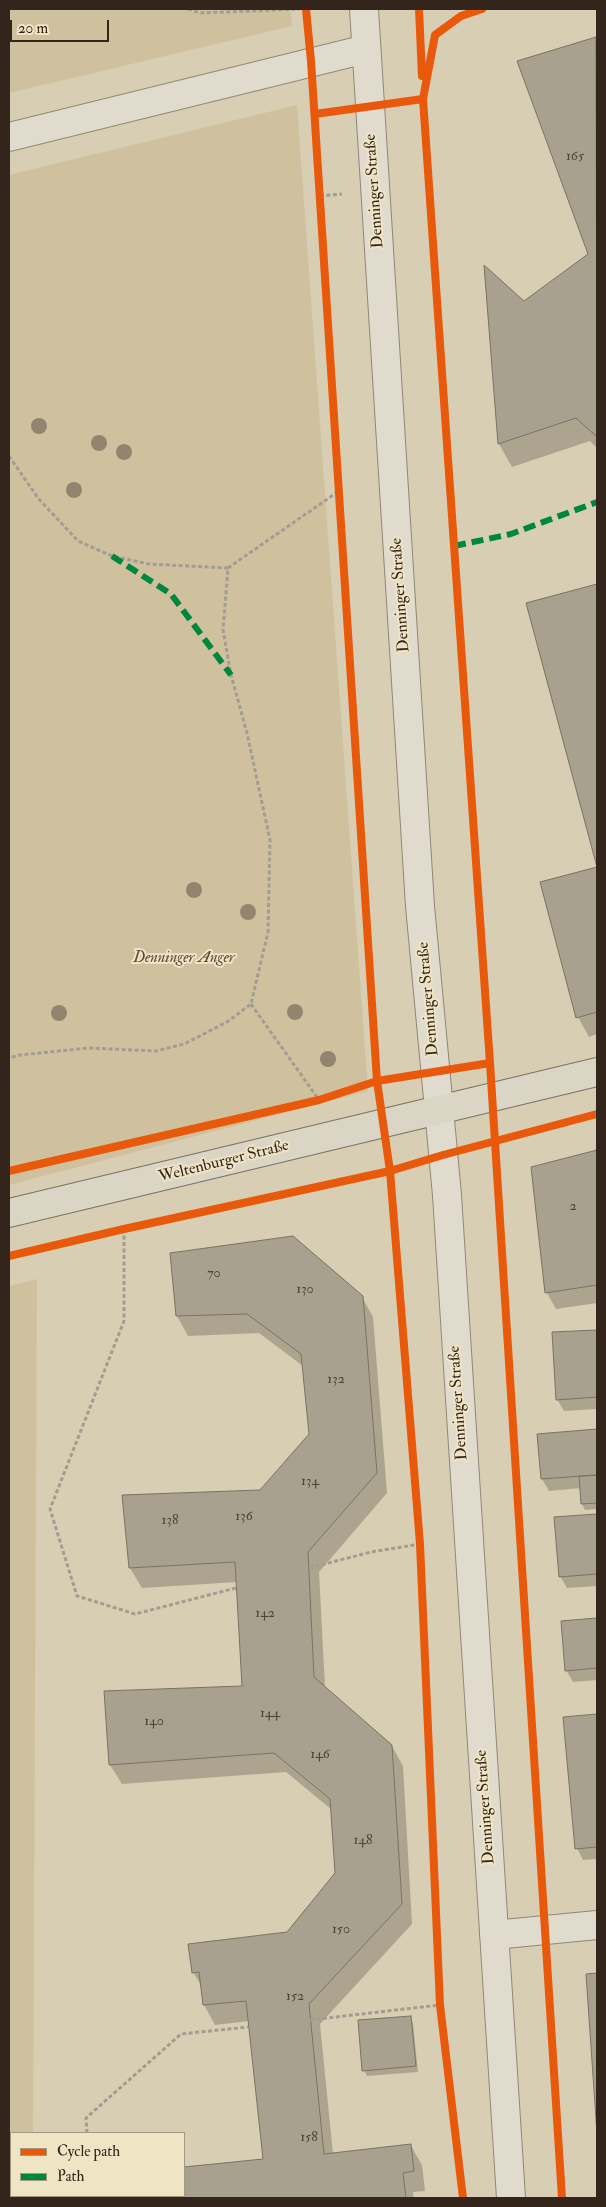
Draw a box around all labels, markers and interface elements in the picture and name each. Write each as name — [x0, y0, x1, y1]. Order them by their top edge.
scale bar — [12, 10, 111, 42]
text: 20 m — [18, 19, 48, 38]
street label: Denninger Straße — [361, 133, 389, 249]
house number: 165 — [566, 149, 584, 165]
street label: Denninger Straße — [387, 537, 415, 653]
street label: Denninger Straße — [414, 941, 444, 1057]
park label: Denninger Anger — [133, 949, 235, 969]
street label: Weltenburger Straße — [157, 1137, 291, 1187]
house number: 2 — [569, 1199, 577, 1215]
house number: 70 — [207, 1266, 221, 1282]
house number: 130 — [296, 1282, 314, 1298]
street label: Denninger Straße — [445, 1345, 473, 1461]
house number: 132 — [327, 1372, 345, 1388]
house number: 134 — [301, 1474, 319, 1490]
house number: 136 — [235, 1509, 253, 1525]
house number: 138 — [162, 1513, 178, 1529]
house number: 142 — [255, 1606, 275, 1622]
house number: 144 — [260, 1706, 280, 1722]
house number: 140 — [144, 1714, 164, 1730]
house number: 146 — [310, 1747, 330, 1763]
street label: Denninger Straße — [472, 1749, 500, 1865]
house number: 148 — [353, 1833, 373, 1849]
house number: 150 — [332, 1922, 350, 1938]
house number: 152 — [286, 1989, 304, 2005]
house number: 158 — [300, 2130, 318, 2146]
legend — [10, 2132, 185, 2197]
text: Cycle path — [57, 2142, 120, 2161]
text: Path — [57, 2167, 84, 2186]

